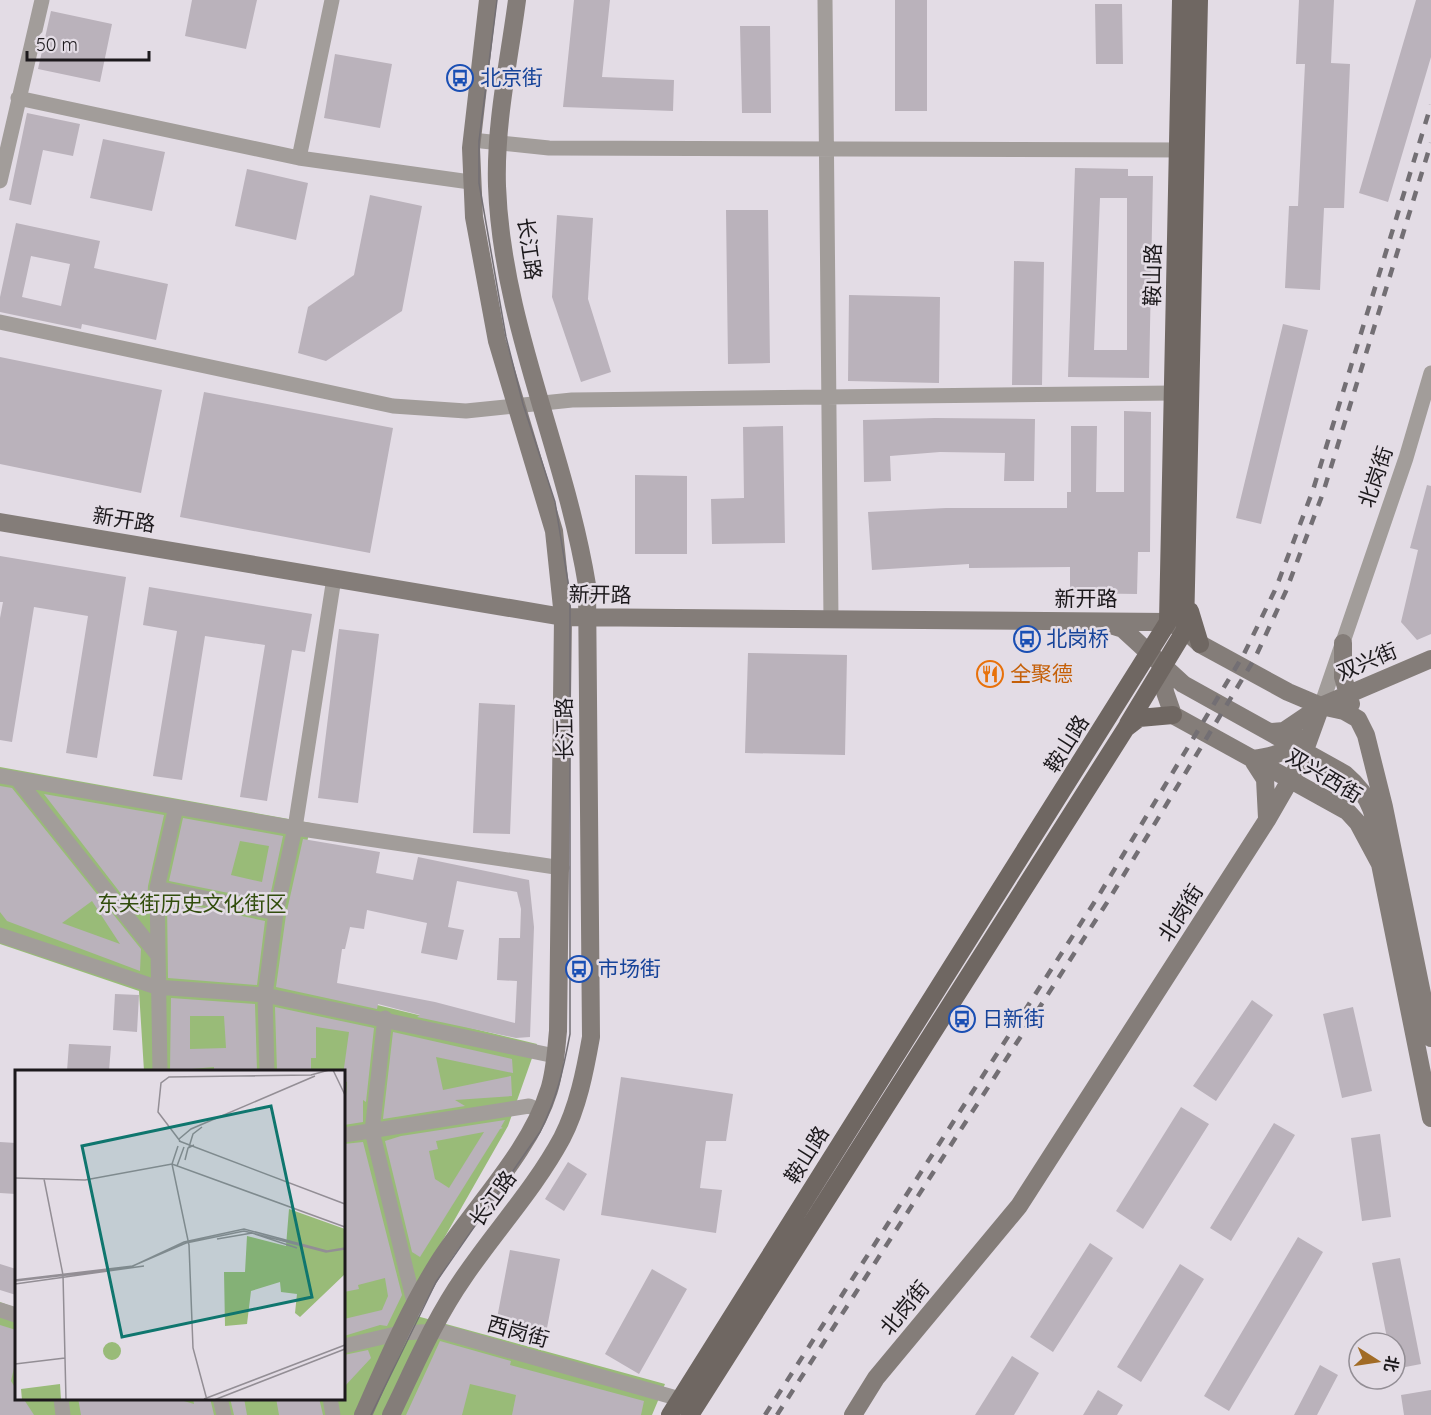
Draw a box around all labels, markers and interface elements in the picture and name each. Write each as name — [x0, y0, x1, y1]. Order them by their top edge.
scale bar — [27, 24, 148, 62]
text: 50 m — [36, 33, 78, 56]
bus stop icon: 北京街 — [445, 63, 475, 93]
place label: 北京街 — [480, 64, 543, 90]
street label: 长江路 — [513, 216, 547, 282]
street label: 鞍山路 — [1138, 243, 1166, 307]
street label: 北岗街 — [1353, 443, 1398, 511]
street label: 新开路 — [91, 501, 157, 537]
street label: 新开路 — [568, 580, 632, 608]
street label: 新开路 — [1055, 585, 1118, 611]
bus stop icon: 北岗桥 — [1012, 624, 1042, 654]
place label: 北岗桥 — [1046, 625, 1109, 651]
street label: 双兴街 — [1333, 637, 1401, 685]
restaurant icon: 全聚德 — [975, 659, 1005, 689]
place label: 全聚德 — [1010, 660, 1073, 686]
street label: 长江路 — [550, 697, 578, 761]
street label: 鞍山路 — [1038, 710, 1094, 777]
street label: 双兴西街 — [1282, 742, 1367, 808]
street label: 北岗街 — [1152, 879, 1208, 946]
park label: 东关街历史文化街区 — [98, 890, 287, 916]
bus stop icon: 市场街 — [564, 954, 594, 984]
place label: 市场街 — [598, 955, 661, 981]
bus stop icon: 日新街 — [947, 1004, 977, 1034]
place label: 日新街 — [982, 1005, 1045, 1031]
inset map — [15, 1070, 345, 1400]
street label: 鞍山路 — [778, 1121, 834, 1188]
street label: 长江路 — [463, 1165, 521, 1232]
street label: 北岗街 — [874, 1275, 934, 1340]
street label: 西岗街 — [484, 1310, 552, 1352]
north arrow — [1347, 1331, 1407, 1391]
text: 北 — [1380, 1354, 1403, 1374]

